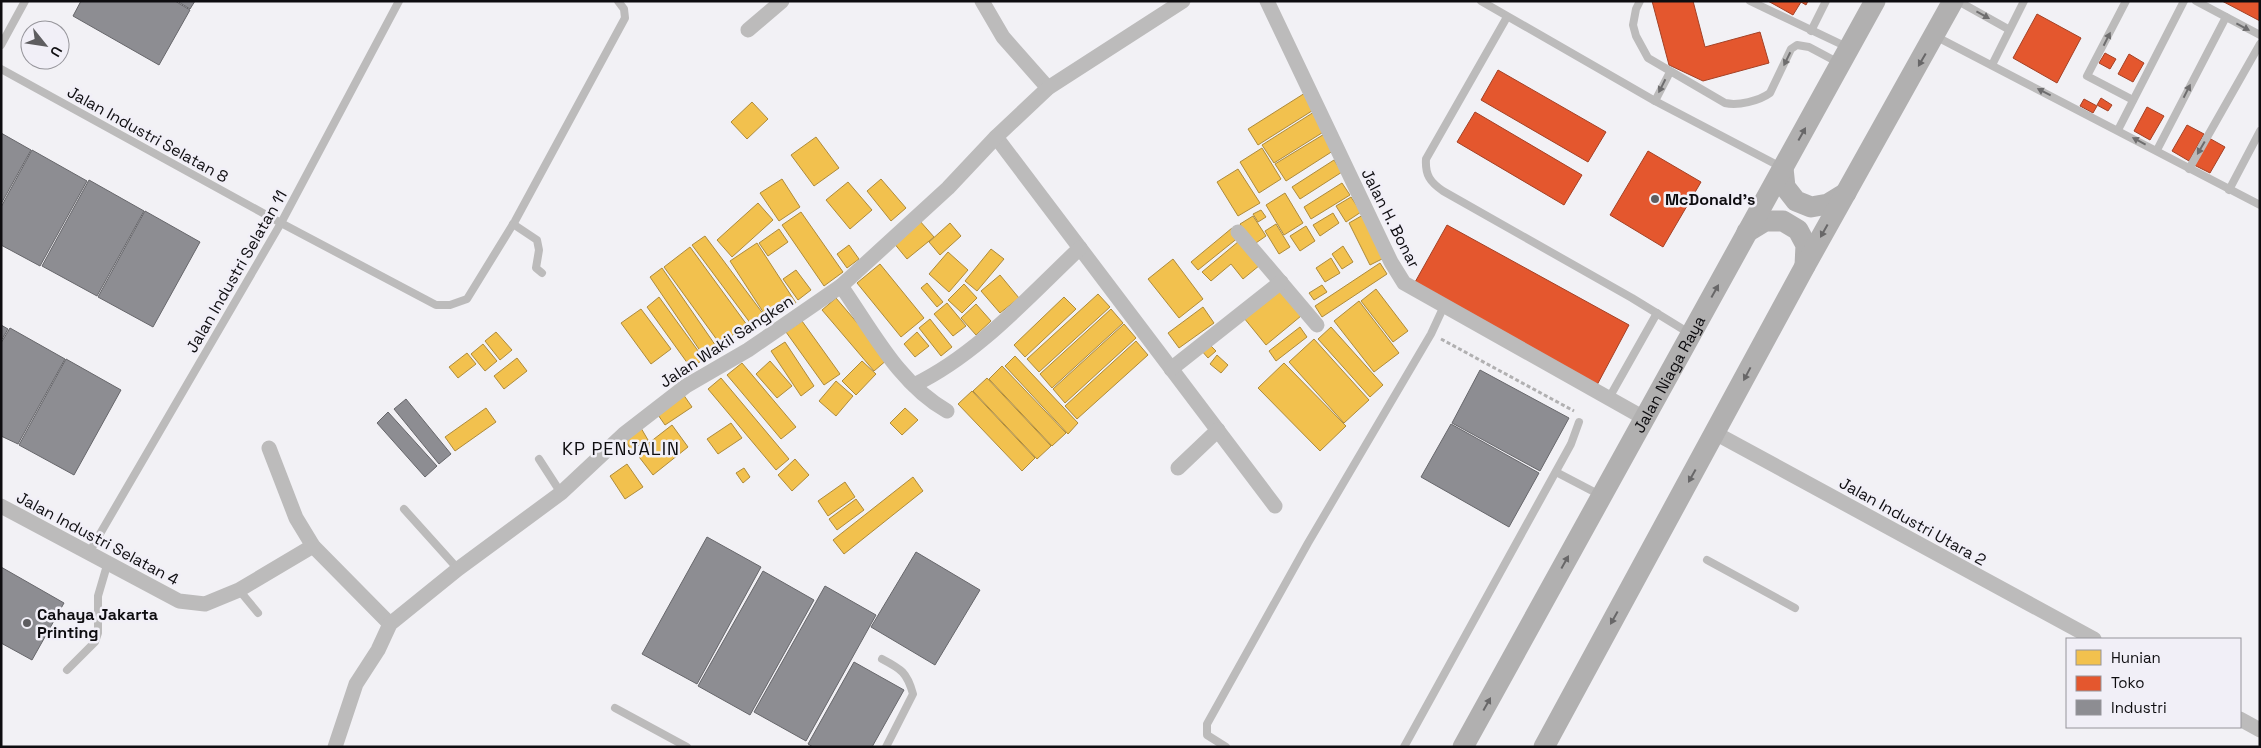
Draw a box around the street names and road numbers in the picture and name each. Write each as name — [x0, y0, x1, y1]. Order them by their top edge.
street label: Jalan Industri Selatan 8 — [63, 81, 232, 188]
street label: Jalan H. Bonar — [1356, 165, 1425, 272]
street label: Jalan Industri Selatan 11 — [181, 186, 292, 356]
street label: Jalan Wakil Sangken — [655, 290, 797, 393]
street label: Jalan Niaga Raya — [1629, 312, 1710, 437]
street label: Jalan Industri Utara 2 — [1836, 472, 1990, 571]
street label: Jalan Industri Selatan 4 — [13, 487, 183, 590]

